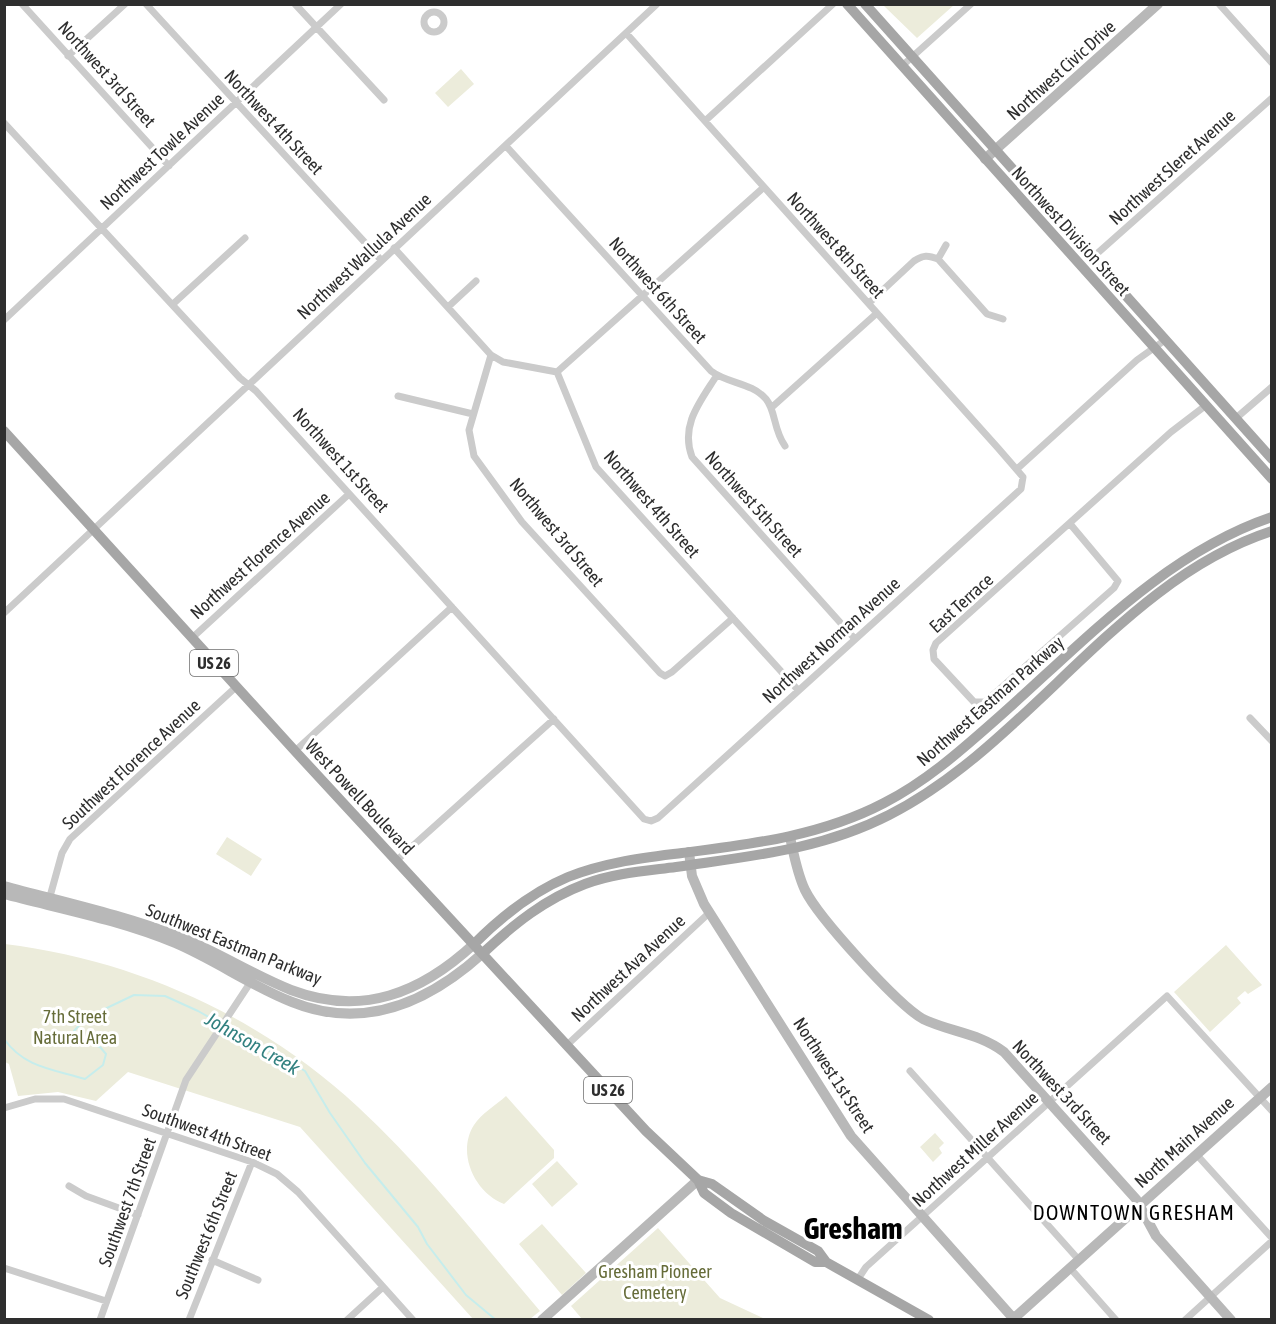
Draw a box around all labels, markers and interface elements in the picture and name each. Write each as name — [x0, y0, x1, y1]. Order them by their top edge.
street label: Northwest Civic Drive — [1002, 16, 1120, 124]
street label: Northwest 3rd Street — [54, 17, 160, 131]
street label: Northwest 4th Street — [220, 65, 328, 179]
street label: Northwest Towle Avenue — [96, 88, 228, 214]
street label: Northwest Sleret Avenue — [1105, 105, 1239, 229]
street label: Northwest Division Street — [1008, 162, 1134, 300]
street label: Northwest 8th Street — [783, 188, 889, 302]
street label: Northwest Wallula Avenue — [293, 189, 435, 323]
street label: Northwest 6th Street — [605, 233, 711, 347]
street label: Northwest 1st Street — [289, 404, 393, 516]
street label: Northwest 4th Street — [600, 446, 704, 562]
street label: Northwest 5th Street — [701, 447, 807, 561]
street label: Northwest 3rd Street — [506, 473, 608, 591]
street label: Northwest Florence Avenue — [186, 487, 334, 623]
street label: East Terrace — [925, 569, 997, 637]
street label: Northwest Norman Avenue — [758, 573, 904, 707]
street label: Northwest Eastman Parkway — [912, 632, 1068, 770]
road number: US 26 — [190, 650, 238, 676]
street label: Southwest Florence Avenue — [58, 695, 204, 833]
street label: West Powell Boulevard — [301, 735, 419, 859]
street label: Southwest Eastman Parkway — [143, 899, 325, 989]
street label: Northwest Ava Avenue — [567, 910, 689, 1026]
park label: 7th Street Natural Area — [33, 1006, 117, 1048]
water label: Johnson Creek — [201, 1006, 304, 1079]
street label: Northwest 1st Street — [789, 1014, 879, 1136]
street label: Northwest 3rd Street — [1008, 1035, 1116, 1149]
road number: US 26 — [584, 1077, 632, 1103]
street label: Northwest Miller Avenue — [908, 1087, 1042, 1211]
street label: North Main Avenue — [1130, 1092, 1238, 1192]
street label: Southwest 4th Street — [140, 1099, 274, 1165]
street label: Southwest 7th Street — [94, 1135, 160, 1269]
street label: Southwest 6th Street — [171, 1168, 241, 1302]
district label: DOWNTOWN GRESHAM — [1033, 1200, 1235, 1224]
district label: Gresham — [803, 1211, 903, 1245]
park label: Gresham Pioneer Cemetery — [598, 1261, 712, 1303]

